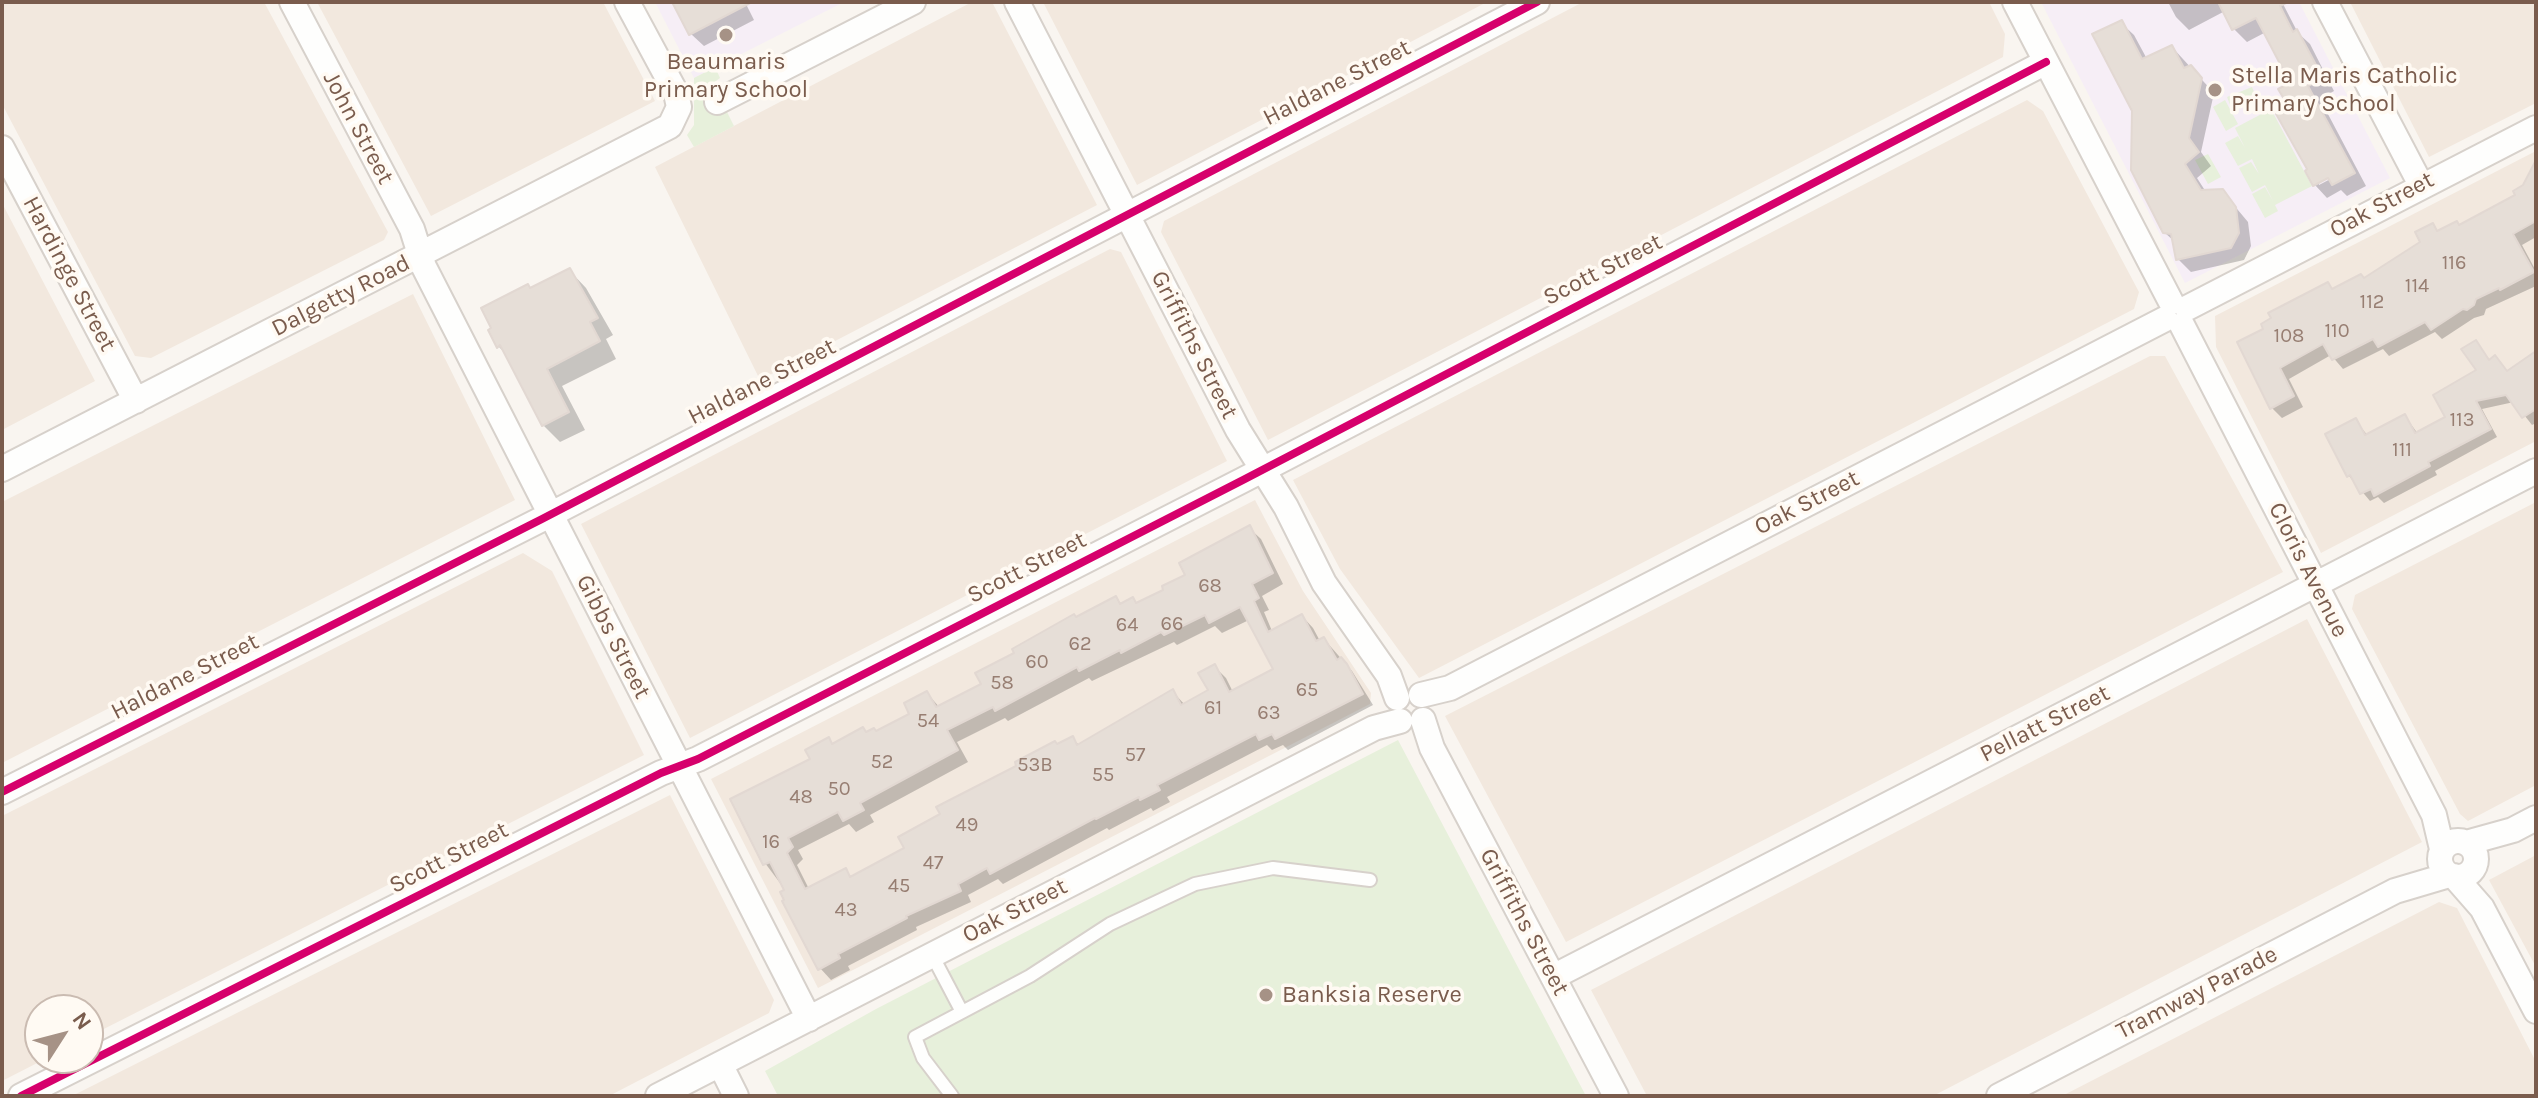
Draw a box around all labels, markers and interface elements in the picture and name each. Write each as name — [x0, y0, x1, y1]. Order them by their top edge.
marker: Beaumaris Primary School — [717, 26, 735, 44]
street label: Haldane Street — [1258, 33, 1416, 133]
place label: Beaumaris Primary School — [644, 48, 808, 104]
place label: Stella Maris Catholic Primary School — [2231, 62, 2458, 118]
street label: John Street — [316, 67, 400, 189]
marker: Stella Maris Catholic Primary School — [2206, 81, 2224, 99]
street label: Oak Street — [2325, 166, 2439, 244]
street label: Hardinge Street — [16, 192, 122, 356]
street label: Scott Street — [1539, 228, 1667, 312]
street label: Dalgetty Road — [267, 249, 415, 343]
house number: 116 — [2442, 251, 2466, 275]
street label: Griffiths Street — [1144, 266, 1244, 424]
house number: 114 — [2405, 274, 2429, 298]
house number: 112 — [2360, 290, 2384, 314]
house number: 110 — [2324, 319, 2350, 343]
house number: 108 — [2274, 324, 2304, 348]
street label: Haldane Street — [683, 332, 841, 432]
house number: 113 — [2449, 408, 2475, 432]
house number: 111 — [2392, 438, 2412, 462]
street label: Oak Street — [1750, 464, 1864, 542]
street label: Cloris Avenue — [2262, 498, 2354, 642]
street label: Scott Street — [963, 526, 1091, 610]
street label: Gibbs Street — [569, 570, 657, 704]
house number: 68 — [1198, 574, 1222, 598]
house number: 66 — [1161, 612, 1183, 636]
house number: 64 — [1116, 613, 1138, 637]
street label: Haldane Street — [106, 627, 264, 727]
house number: 62 — [1068, 632, 1092, 656]
house number: 60 — [1025, 650, 1049, 674]
house number: 58 — [990, 671, 1014, 695]
house number: 65 — [1296, 678, 1318, 702]
street label: Pellatt Street — [1975, 679, 2115, 769]
house number: 61 — [1204, 696, 1222, 720]
house number: 63 — [1257, 701, 1281, 725]
house number: 54 — [917, 709, 939, 733]
house number: 57 — [1125, 743, 1145, 767]
house number: 52 — [871, 750, 893, 774]
house number: 53B — [1017, 753, 1053, 777]
house number: 55 — [1092, 763, 1114, 787]
house number: 50 — [827, 777, 851, 801]
house number: 48 — [789, 785, 813, 809]
house number: 49 — [956, 813, 978, 837]
street label: Scott Street — [385, 816, 513, 900]
house number: 16 — [762, 830, 780, 854]
street label: Griffiths Street — [1473, 843, 1575, 1001]
house number: 47 — [923, 851, 943, 875]
street label: Oak Street — [958, 872, 1072, 950]
house number: 45 — [888, 874, 910, 898]
house number: 43 — [835, 898, 857, 922]
street label: Tramway Parade — [2112, 940, 2282, 1046]
place label: Banksia Reserve — [1282, 981, 1462, 1009]
marker: Banksia Reserve — [1257, 986, 1275, 1004]
north arrow — [24, 994, 104, 1074]
text: N — [67, 1007, 97, 1035]

